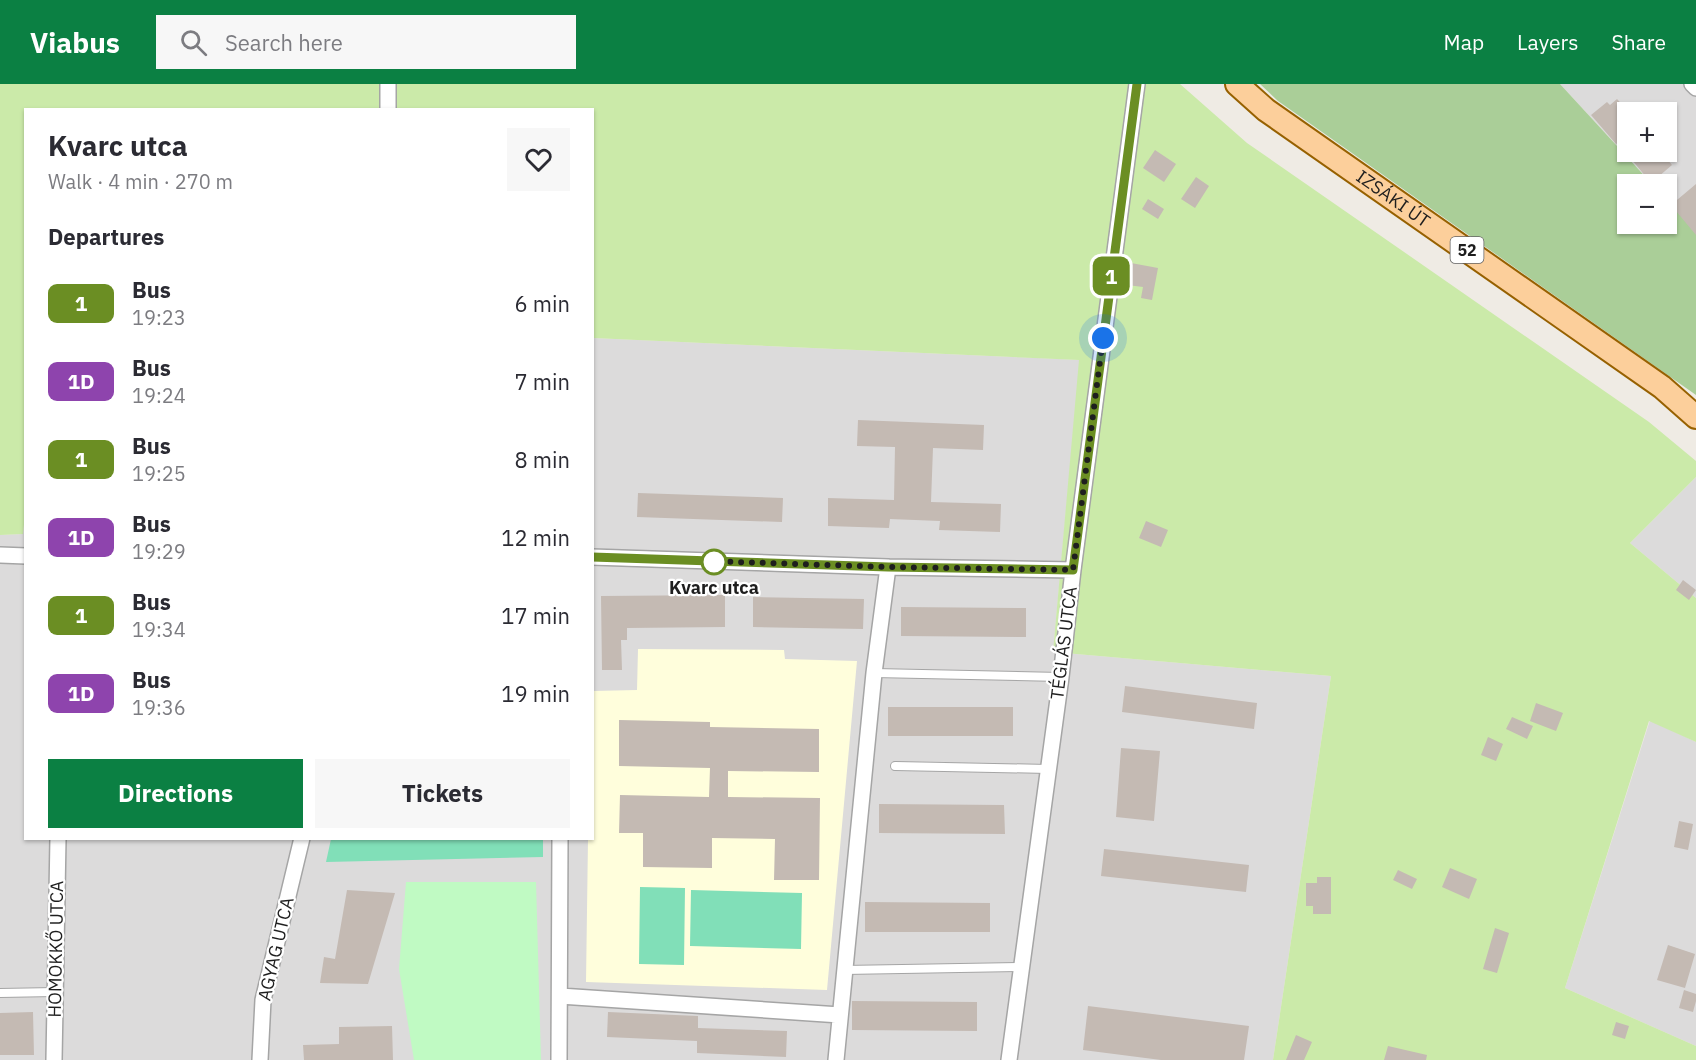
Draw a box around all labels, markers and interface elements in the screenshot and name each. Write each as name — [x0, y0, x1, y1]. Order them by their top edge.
search box — [156, 15, 576, 69]
text: Viabus — [30, 24, 120, 61]
icon: search — [177, 26, 210, 59]
text: Search here — [225, 28, 343, 57]
text: Map — [1444, 28, 1484, 56]
text: Layers — [1517, 28, 1579, 56]
text: Share — [1612, 28, 1666, 56]
map controls — [1617, 102, 1677, 234]
button: + — [1617, 102, 1677, 162]
text: Kvarc utca — [48, 127, 188, 164]
button: heart — [507, 128, 570, 191]
street label: IZSÁKI ÚT — [1352, 165, 1435, 232]
text: Walk · 4 min · 270 m — [48, 168, 233, 195]
button: − — [1617, 174, 1677, 234]
text: Departures — [48, 222, 164, 251]
road number: 52 — [1450, 237, 1484, 263]
line badge: 1 — [1092, 256, 1130, 296]
text: 1 — [1105, 262, 1117, 290]
text: Bus — [132, 275, 171, 304]
text: 1 — [75, 289, 87, 317]
text: 6 min — [514, 289, 570, 318]
text: 19:23 — [132, 304, 186, 331]
your location — [1088, 323, 1118, 353]
text: Bus — [132, 353, 171, 382]
text: 1D — [67, 367, 95, 395]
text: 7 min — [514, 367, 570, 396]
text: 19:24 — [132, 382, 186, 409]
text: Bus — [132, 431, 171, 460]
text: 1 — [75, 445, 87, 473]
text: 8 min — [514, 445, 570, 474]
text: 19:25 — [132, 460, 186, 487]
text: Bus — [132, 509, 171, 538]
text: 1D — [67, 523, 95, 551]
text: 12 min — [501, 523, 570, 552]
text: 19:29 — [132, 538, 186, 565]
marker: Kvarc utca — [701, 549, 727, 575]
place label: Kvarc utca — [669, 576, 759, 599]
street label: TÉGLÁS UTCA — [1045, 585, 1082, 701]
text: Bus — [132, 587, 171, 616]
text: 1 — [75, 601, 87, 629]
text: 17 min — [501, 601, 570, 630]
text: 19:34 — [132, 616, 186, 643]
text: Bus — [132, 665, 171, 694]
text: 1D — [67, 679, 95, 707]
text: 19 min — [501, 679, 570, 708]
text: 19:36 — [132, 694, 186, 721]
button: Directions — [48, 759, 303, 828]
button: Tickets — [315, 759, 570, 828]
street label: HOMOKKŐ UTCA — [43, 880, 68, 1018]
street label: AGYAG UTCA — [252, 894, 299, 1003]

